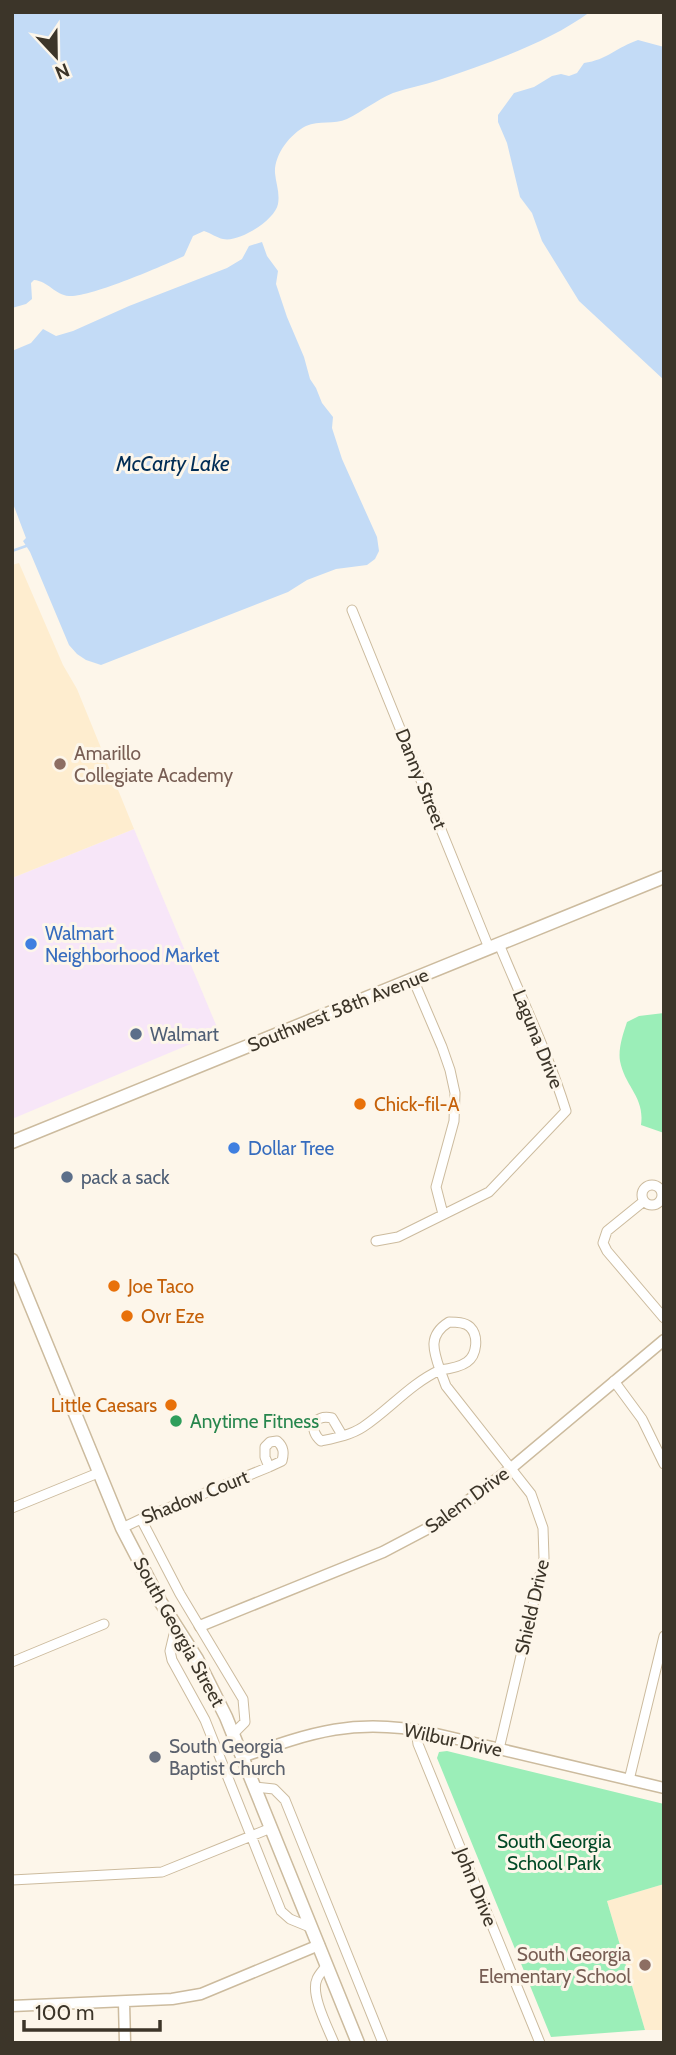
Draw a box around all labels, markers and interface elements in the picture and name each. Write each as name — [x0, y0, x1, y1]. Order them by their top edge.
north arrow — [21, 21, 91, 91]
text: N — [52, 58, 73, 84]
water label: McCarty Lake — [115, 451, 230, 476]
street label: Danny Street — [390, 725, 452, 833]
place label: Amarillo Collegiate Academy — [74, 742, 234, 787]
marker: Amarillo Collegiate Academy — [52, 756, 68, 772]
place label: Walmart Neighborhood Market — [45, 922, 220, 967]
marker: Walmart Neighborhood Market — [23, 936, 39, 952]
street label: Southwest 58th Avenue — [244, 963, 432, 1057]
street label: Laguna Drive — [508, 986, 568, 1092]
place label: Walmart — [150, 1023, 220, 1046]
marker: Walmart — [128, 1026, 144, 1042]
place label: Chick-fil-A — [374, 1093, 460, 1116]
marker: Chick-fil-A — [352, 1096, 368, 1112]
place label: Dollar Tree — [248, 1137, 334, 1160]
marker: Dollar Tree — [226, 1140, 242, 1156]
place label: pack a sack — [81, 1166, 170, 1189]
marker: pack a sack — [59, 1169, 75, 1185]
place label: Joe Taco — [127, 1275, 194, 1298]
marker: Joe Taco — [106, 1278, 122, 1294]
place label: Ovr Eze — [141, 1305, 205, 1328]
marker: Ovr Eze — [119, 1308, 135, 1324]
place label: Little Caesars — [51, 1394, 157, 1417]
marker: Little Caesars — [163, 1397, 179, 1413]
place label: Anytime Fitness — [190, 1410, 319, 1433]
marker: Anytime Fitness — [168, 1413, 184, 1429]
street label: Salem Drive — [421, 1462, 514, 1538]
street label: Shadow Court — [138, 1465, 253, 1529]
street label: South Georgia Street — [128, 1553, 230, 1711]
street label: Shield Drive — [510, 1557, 554, 1657]
street label: Wilbur Drive — [402, 1718, 504, 1762]
place label: South Georgia Baptist Church — [169, 1735, 286, 1780]
marker: South Georgia Baptist Church — [147, 1749, 163, 1765]
park label: South Georgia School Park — [497, 1830, 611, 1875]
street label: John Drive — [449, 1843, 502, 1930]
place label: South Georgia Elementary School — [479, 1943, 632, 1988]
marker: South Georgia Elementary School — [637, 1957, 653, 1973]
scale bar — [24, 1988, 161, 2032]
text: 100 m — [35, 2000, 94, 2025]

